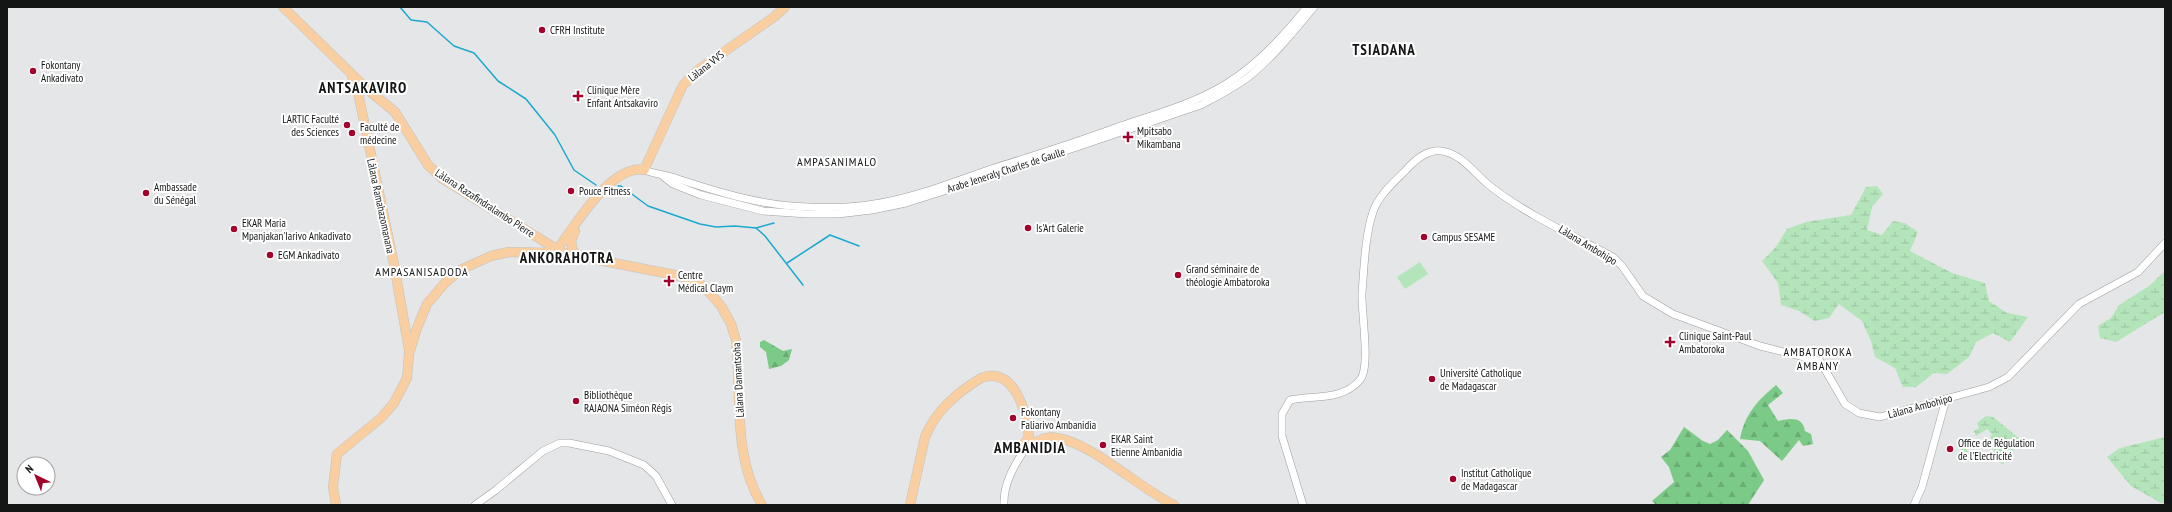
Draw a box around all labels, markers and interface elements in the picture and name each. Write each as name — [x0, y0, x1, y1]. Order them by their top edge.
place label: CFRH Institute — [550, 23, 605, 37]
marker: CFRH Institute — [537, 25, 547, 35]
district label: TSIADANA — [1352, 40, 1416, 59]
street label: Làlana VVS — [685, 47, 727, 84]
place label: Fokontany Ankadivato — [41, 58, 83, 85]
marker: Fokontany Ankadivato — [28, 66, 38, 76]
district label: ANTSAKAVIRO — [318, 78, 407, 97]
place label: Clinique Mère Enfant Antsakaviro — [587, 83, 658, 110]
marker: Clinique Mère Enfant Antsakaviro — [572, 90, 584, 102]
place label: LARTIC Faculté des Sciences — [282, 112, 339, 139]
marker: LARTIC Faculté des Sciences — [342, 120, 352, 130]
place label: Faculté de médecine — [360, 120, 400, 147]
place label: Mpitsabo Mikambana — [1137, 124, 1181, 151]
marker: Faculté de médecine — [347, 128, 357, 138]
marker: Mpitsabo Mikambana — [1122, 131, 1134, 143]
street label: Arabe Jeneraly Charles de Gaulle — [945, 144, 1067, 196]
district label: AMPASANIMALO — [797, 154, 877, 169]
street label: Làlana Ramahazomanana — [364, 157, 398, 255]
street label: Làlana Razafindralambo Pierre — [433, 166, 538, 241]
place label: Ambassade du Sénégal — [154, 180, 197, 207]
place label: Pouce Fitness — [579, 184, 631, 198]
marker: Pouce Fitness — [566, 186, 576, 196]
marker: Ambassade du Sénégal — [141, 188, 151, 198]
place label: EKAR Maria Mpanjakan'Iarivo Ankadivato — [242, 216, 351, 243]
place label: Is'Art Galerie — [1036, 221, 1084, 235]
street label: Làlana Ambohipo — [1556, 222, 1620, 268]
marker: Is'Art Galerie — [1023, 223, 1033, 233]
marker: EKAR Maria Mpanjakan'Iarivo Ankadivato — [229, 224, 239, 234]
place label: Campus SESAME — [1432, 230, 1495, 244]
marker: Campus SESAME — [1419, 232, 1429, 242]
place label: EGM Ankadivato — [278, 248, 340, 262]
district label: ANKORAHOTRA — [519, 248, 614, 267]
marker: EGM Ankadivato — [265, 250, 275, 260]
place label: Grand séminaire de théologie Ambatoroka — [1186, 262, 1270, 289]
district label: AMPASANISADODA — [375, 264, 469, 279]
place label: Centre Médical Claym — [678, 268, 733, 295]
marker: Grand séminaire de théologie Ambatoroka — [1173, 270, 1183, 280]
marker: Centre Médical Claym — [663, 275, 675, 287]
place label: Clinique Saint-Paul Ambatoroka — [1679, 329, 1752, 356]
marker: Clinique Saint-Paul Ambatoroka — [1664, 336, 1676, 348]
street label: Làlana Damantsoha — [729, 342, 747, 418]
district label: AMBATOROKA AMBANY — [1784, 344, 1852, 373]
place label: Université Catholique de Madagascar — [1440, 366, 1522, 393]
marker: Université Catholique de Madagascar — [1427, 374, 1437, 384]
place label: Bibliothèque RAJAONA Siméon Régis — [584, 388, 672, 415]
street label: Làlana Ambohipo — [1886, 391, 1954, 421]
marker: Bibliothèque RAJAONA Siméon Régis — [571, 396, 581, 406]
place label: Fokontany Faliarivo Ambanidia — [1021, 405, 1096, 432]
marker: Fokontany Faliarivo Ambanidia — [1008, 413, 1018, 423]
place label: EKAR Saint Etienne Ambanidia — [1111, 432, 1182, 459]
place label: Office de Régulation de l'Electricité — [1958, 436, 2035, 463]
district label: AMBANIDIA — [993, 438, 1066, 457]
marker: EKAR Saint Etienne Ambanidia — [1098, 440, 1108, 450]
marker: Office de Régulation de l'Electricité — [1945, 444, 1955, 454]
north arrow — [16, 456, 56, 496]
text: N — [22, 462, 36, 476]
place label: Institut Catholique de Madagascar — [1461, 466, 1532, 493]
marker: Institut Catholique de Madagascar — [1448, 474, 1458, 484]

